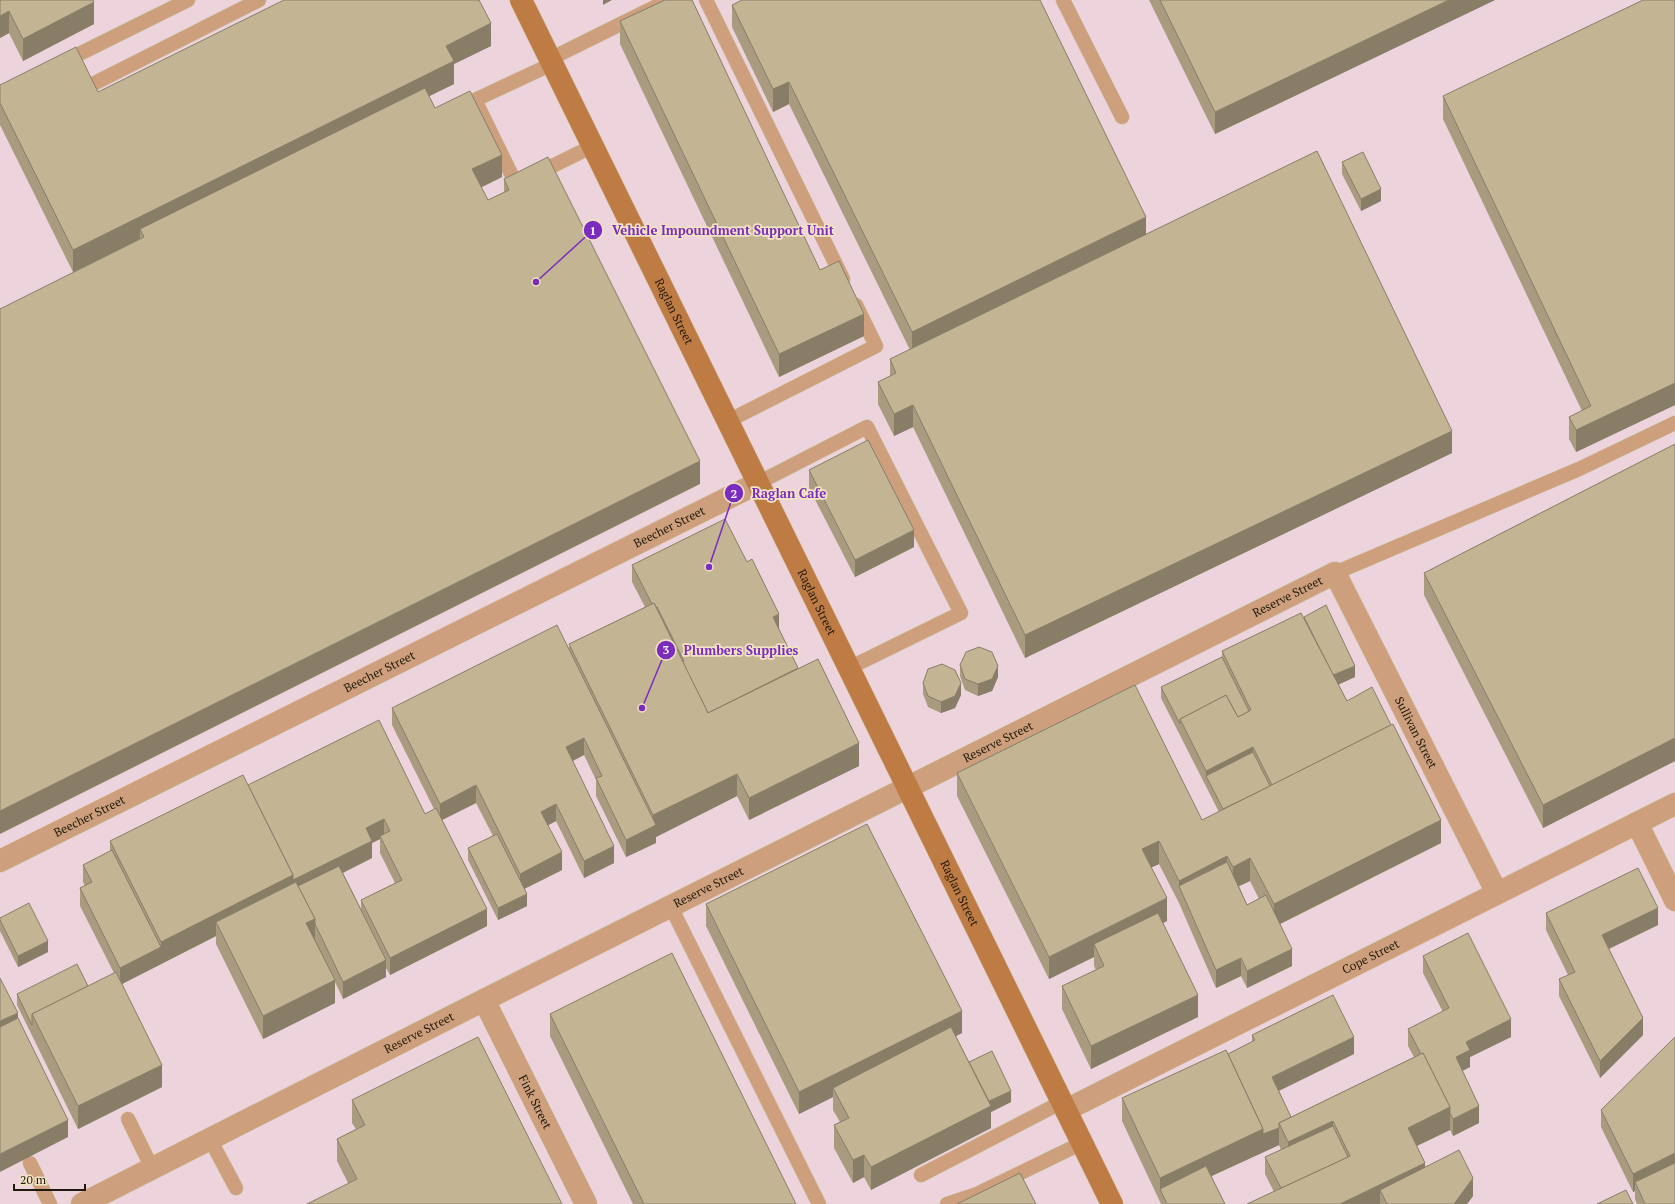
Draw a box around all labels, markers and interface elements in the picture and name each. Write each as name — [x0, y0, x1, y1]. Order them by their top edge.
callout: Vehicle Impoundment Support Unit — [583, 218, 842, 243]
text: Vehicle Impoundment Support Unit — [612, 221, 835, 239]
text: 1 — [590, 223, 596, 238]
street label: Raglan Street — [652, 276, 697, 347]
callout: Raglan Cafe — [724, 481, 834, 506]
text: Raglan Cafe — [752, 484, 826, 502]
text: 2 — [731, 486, 738, 501]
street label: Beecher Street — [631, 502, 708, 551]
street label: Raglan Street — [795, 567, 840, 638]
street label: Reserve Street — [1250, 572, 1325, 620]
callout: Plumbers Supplies — [656, 638, 807, 663]
text: Plumbers Supplies — [683, 641, 799, 659]
text: 3 — [663, 642, 670, 657]
street label: Beecher Street — [341, 647, 418, 695]
street label: Sullivan Street — [1392, 694, 1441, 771]
street label: Reserve Street — [960, 718, 1036, 765]
street label: Beecher Street — [51, 792, 128, 840]
street label: Raglan Street — [937, 857, 983, 929]
street label: Reserve Street — [671, 863, 746, 911]
street label: Cope Street — [1339, 936, 1402, 977]
street label: Reserve Street — [381, 1008, 457, 1056]
street label: Fink Street — [516, 1072, 555, 1132]
scale bar — [14, 1166, 85, 1192]
text: 20 m — [20, 1172, 47, 1187]

